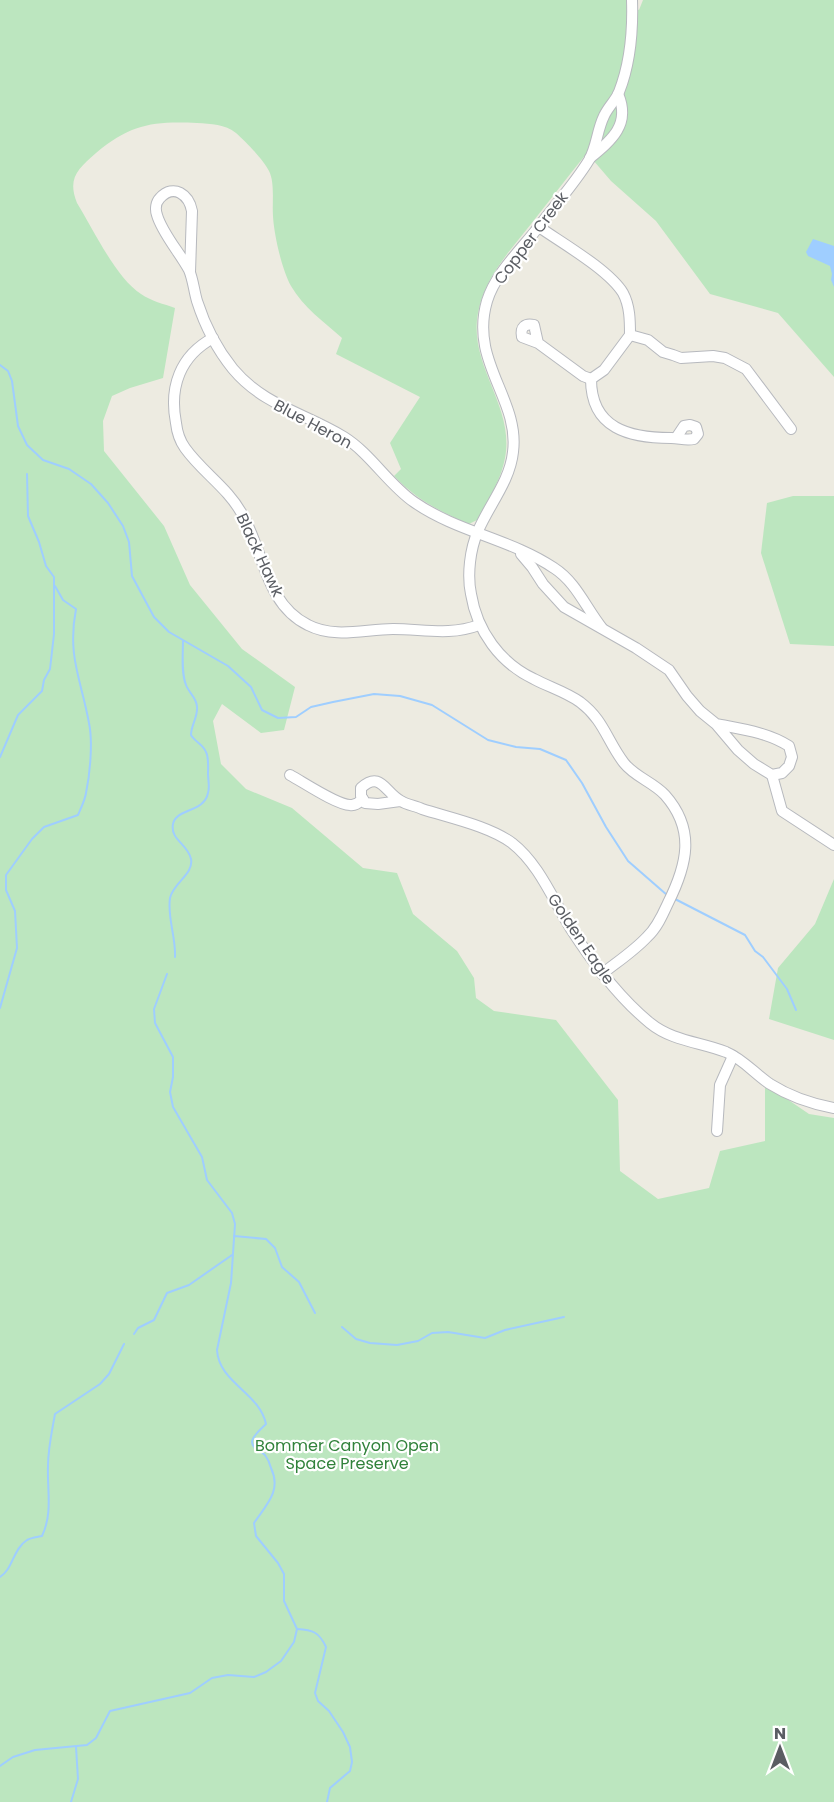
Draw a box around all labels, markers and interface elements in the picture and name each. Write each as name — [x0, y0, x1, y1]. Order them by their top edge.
street label: Copper Creek — [488, 186, 574, 289]
street label: Blue Heron — [270, 394, 356, 454]
street label: Black Hawk — [231, 509, 290, 601]
street label: Golden Eagle — [542, 889, 620, 989]
park label: Bommer Canyon Open Space Preserve — [255, 1434, 439, 1475]
north arrow — [750, 1718, 810, 1778]
text: N — [774, 1722, 786, 1745]

